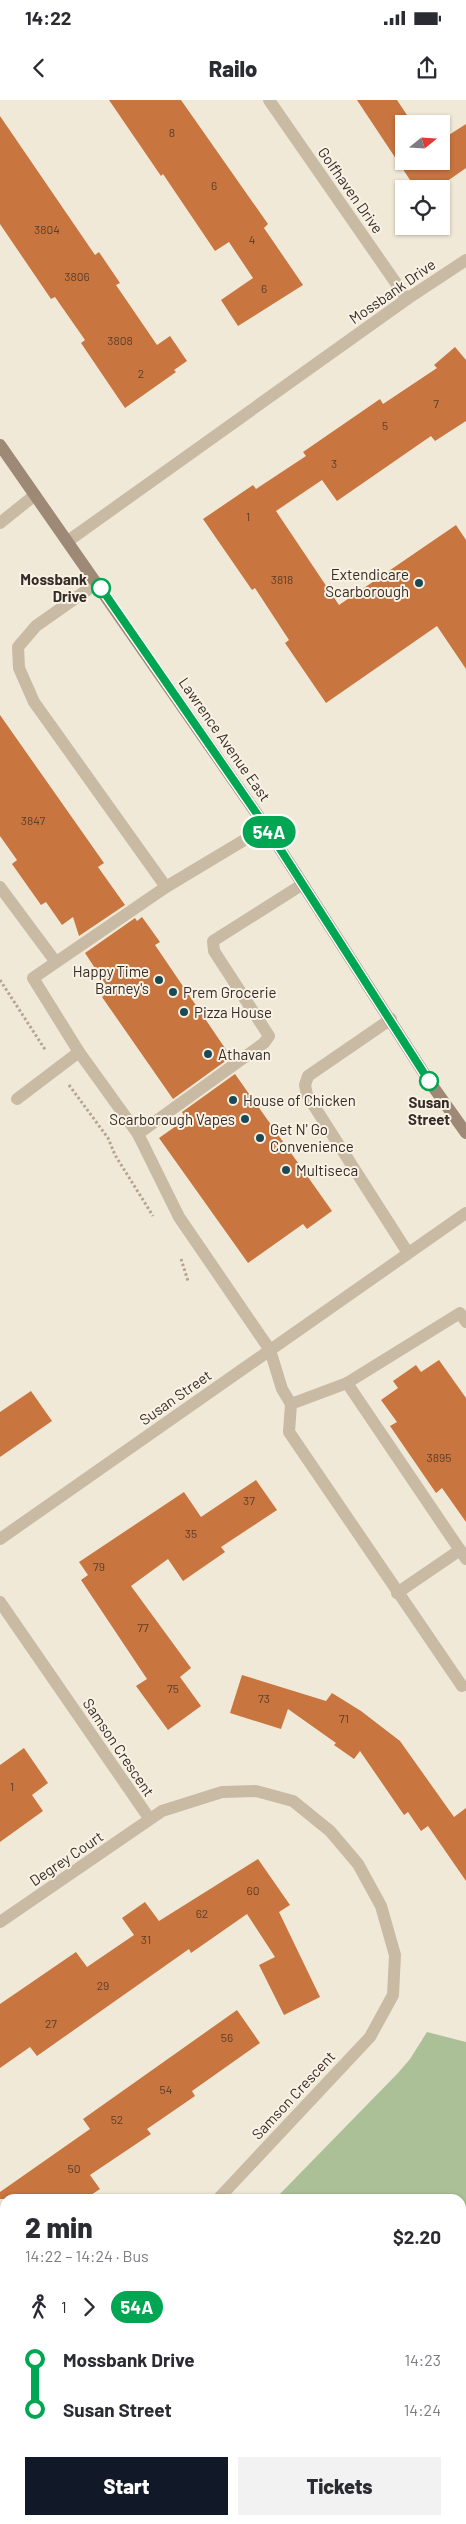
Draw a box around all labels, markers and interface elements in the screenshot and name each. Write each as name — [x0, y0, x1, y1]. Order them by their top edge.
text: 14:22 — [25, 6, 71, 29]
icon: back — [25, 54, 53, 82]
icon: share — [413, 54, 441, 82]
text: Railo — [209, 55, 257, 81]
north arrow — [395, 115, 450, 170]
map controls — [395, 115, 450, 235]
house number: 8 — [169, 125, 175, 139]
street label: Golfhaven Drive — [315, 143, 387, 237]
house number: 6 — [211, 178, 217, 192]
button: locate — [395, 180, 450, 235]
house number: 3804 — [34, 222, 60, 236]
house number: 4 — [249, 232, 255, 246]
street label: Mossbank Drive — [345, 255, 439, 327]
house number: 3806 — [64, 269, 90, 283]
house number: 6 — [261, 281, 267, 295]
house number: 3808 — [107, 333, 133, 347]
house number: 2 — [138, 366, 144, 380]
house number: 7 — [433, 396, 439, 410]
house number: 5 — [382, 418, 388, 432]
house number: 3 — [331, 456, 337, 470]
house number: 1 — [246, 509, 250, 523]
place label: Extendicare Scarborough — [325, 565, 409, 600]
place label: Mossbank Drive — [20, 570, 87, 605]
house number: 3818 — [271, 572, 293, 586]
marker: Extendicare Scarborough — [413, 577, 425, 589]
marker: Mossbank Drive — [91, 578, 111, 598]
street label: Lawrence Avenue East — [175, 674, 275, 804]
house number: 3847 — [21, 813, 45, 827]
line badge: 54A — [240, 816, 298, 848]
text: 54A — [253, 821, 285, 843]
place label: Happy Time Barney's — [73, 962, 149, 997]
marker: Happy Time Barney's — [153, 974, 165, 986]
place label: Prem Grocerie — [183, 983, 276, 1001]
marker: Prem Grocerie — [167, 986, 179, 998]
place label: Pizza House — [194, 1003, 272, 1021]
marker: Pizza House — [178, 1006, 190, 1018]
place label: Athavan — [218, 1045, 271, 1063]
marker: Athavan — [202, 1048, 214, 1060]
marker: Susan Street — [419, 1071, 439, 1091]
place label: House of Chicken — [243, 1091, 356, 1109]
place label: Susan Street — [408, 1093, 450, 1128]
marker: House of Chicken — [227, 1094, 239, 1106]
place label: Scarborough Vapes — [109, 1110, 235, 1128]
marker: Scarborough Vapes — [239, 1113, 251, 1125]
place label: Get N' Go Convenience — [270, 1120, 354, 1155]
marker: Get N' Go Convenience — [254, 1132, 266, 1144]
place label: Multiseca — [296, 1161, 358, 1179]
marker: Multiseca — [280, 1164, 292, 1176]
street label: Susan Street — [136, 1366, 214, 1428]
house number: 3895 — [427, 1450, 451, 1464]
house number: 37 — [243, 1493, 255, 1507]
house number: 35 — [185, 1526, 197, 1540]
house number: 79 — [93, 1559, 105, 1573]
house number: 77 — [137, 1620, 149, 1634]
house number: 75 — [167, 1681, 179, 1695]
house number: 73 — [258, 1691, 270, 1705]
street label: Samson Crescent — [80, 1695, 158, 1799]
house number: 71 — [339, 1711, 349, 1725]
house number: 1 — [10, 1779, 14, 1793]
street label: Degrey Court — [26, 1827, 106, 1889]
house number: 60 — [247, 1883, 259, 1897]
house number: 62 — [196, 1906, 208, 1920]
house number: 31 — [141, 1932, 151, 1946]
house number: 29 — [97, 1978, 109, 1992]
house number: 27 — [45, 2016, 57, 2030]
house number: 56 — [221, 2030, 233, 2044]
street label: Samson Crescent — [247, 2047, 339, 2143]
house number: 54 — [160, 2082, 172, 2096]
house number: 52 — [111, 2112, 123, 2126]
house number: 50 — [68, 2161, 80, 2175]
text: 2 min — [25, 2210, 93, 2244]
text: $2.20 — [393, 2225, 441, 2248]
text: 14:22 – 14:24 · Bus — [25, 2246, 149, 2265]
icon: walk — [25, 2293, 53, 2321]
icon: forward — [75, 2293, 103, 2321]
text: 54A — [121, 2296, 153, 2318]
text: 1 — [61, 2297, 67, 2316]
text: Mossbank Drive — [63, 2348, 195, 2371]
text: 14:23 — [404, 2350, 441, 2369]
text: Susan Street — [63, 2398, 172, 2421]
text: 14:24 — [404, 2400, 441, 2419]
button: Start — [25, 2457, 228, 2515]
button: Tickets — [238, 2457, 441, 2515]

